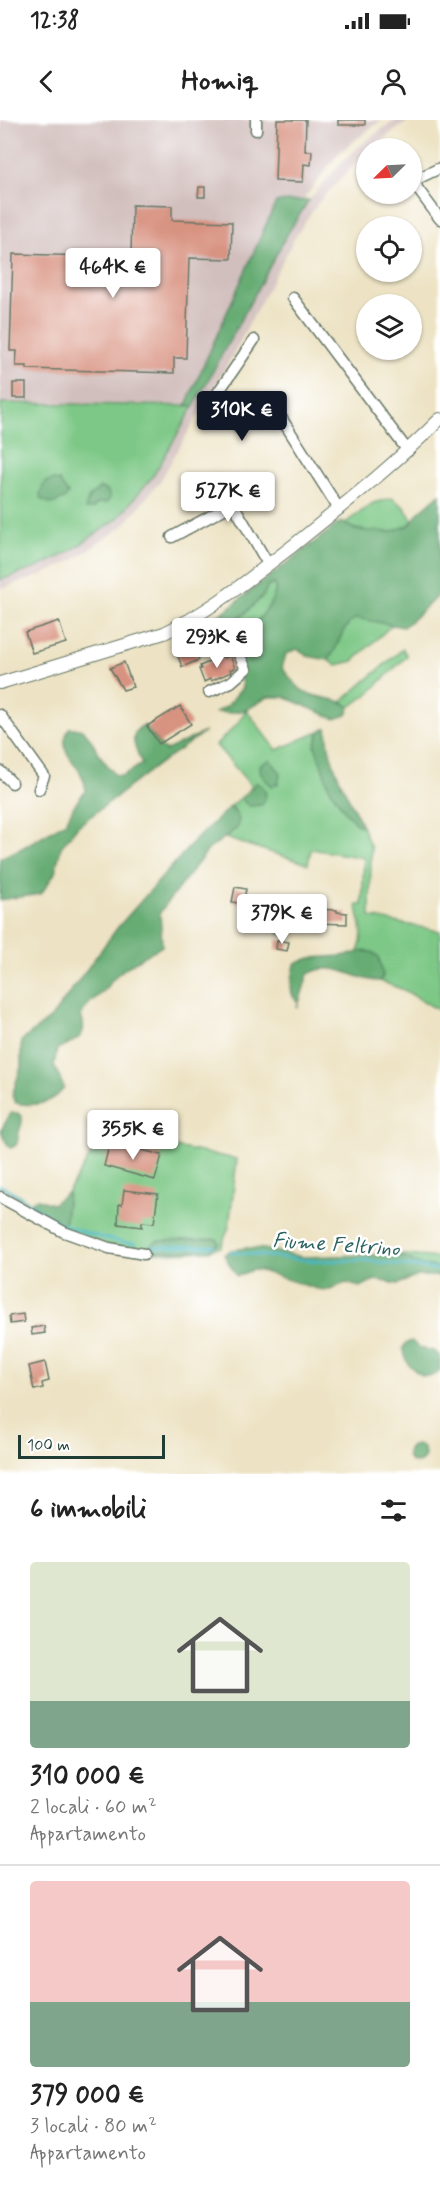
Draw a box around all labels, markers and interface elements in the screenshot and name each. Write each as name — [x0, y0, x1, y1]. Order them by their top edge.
text: 12:38 — [30, 7, 79, 35]
text: Homiq — [181, 64, 259, 99]
icon: back — [30, 65, 63, 98]
icon: person — [377, 65, 410, 98]
north arrow — [356, 138, 422, 204]
map controls — [356, 138, 422, 360]
button: locate — [356, 216, 422, 282]
pin: 464K € — [64, 248, 162, 299]
text: 464K € — [79, 254, 147, 281]
button: layers — [356, 294, 422, 360]
pin: 310K € — [193, 391, 291, 442]
text: 310K € — [211, 397, 273, 424]
pin: 527K € — [179, 472, 277, 523]
text: 527K € — [195, 478, 261, 505]
pin: 293K € — [168, 618, 266, 669]
text: 293K € — [186, 624, 248, 651]
pin: 379K € — [233, 894, 331, 945]
text: 379K € — [251, 900, 313, 927]
pin: 355K € — [84, 1110, 182, 1161]
text: 355K € — [101, 1116, 165, 1143]
water label: Fiume Feltrino — [272, 1227, 401, 1263]
scale bar — [18, 1432, 165, 1460]
text: 100 m — [27, 1435, 70, 1456]
text: 6 immobili — [30, 1493, 146, 1527]
icon: filters — [377, 1494, 410, 1527]
icon: home — [166, 1601, 274, 1709]
text: 310 000 € — [30, 1760, 145, 1794]
text: 2 locali · 60 m² — [30, 1794, 157, 1821]
text: Appartamento — [30, 1821, 146, 1848]
icon: home — [166, 1920, 274, 2028]
text: 379 000 € — [30, 2079, 145, 2113]
text: 3 locali · 80 m² — [30, 2113, 157, 2140]
text: Appartamento — [30, 2140, 146, 2167]

